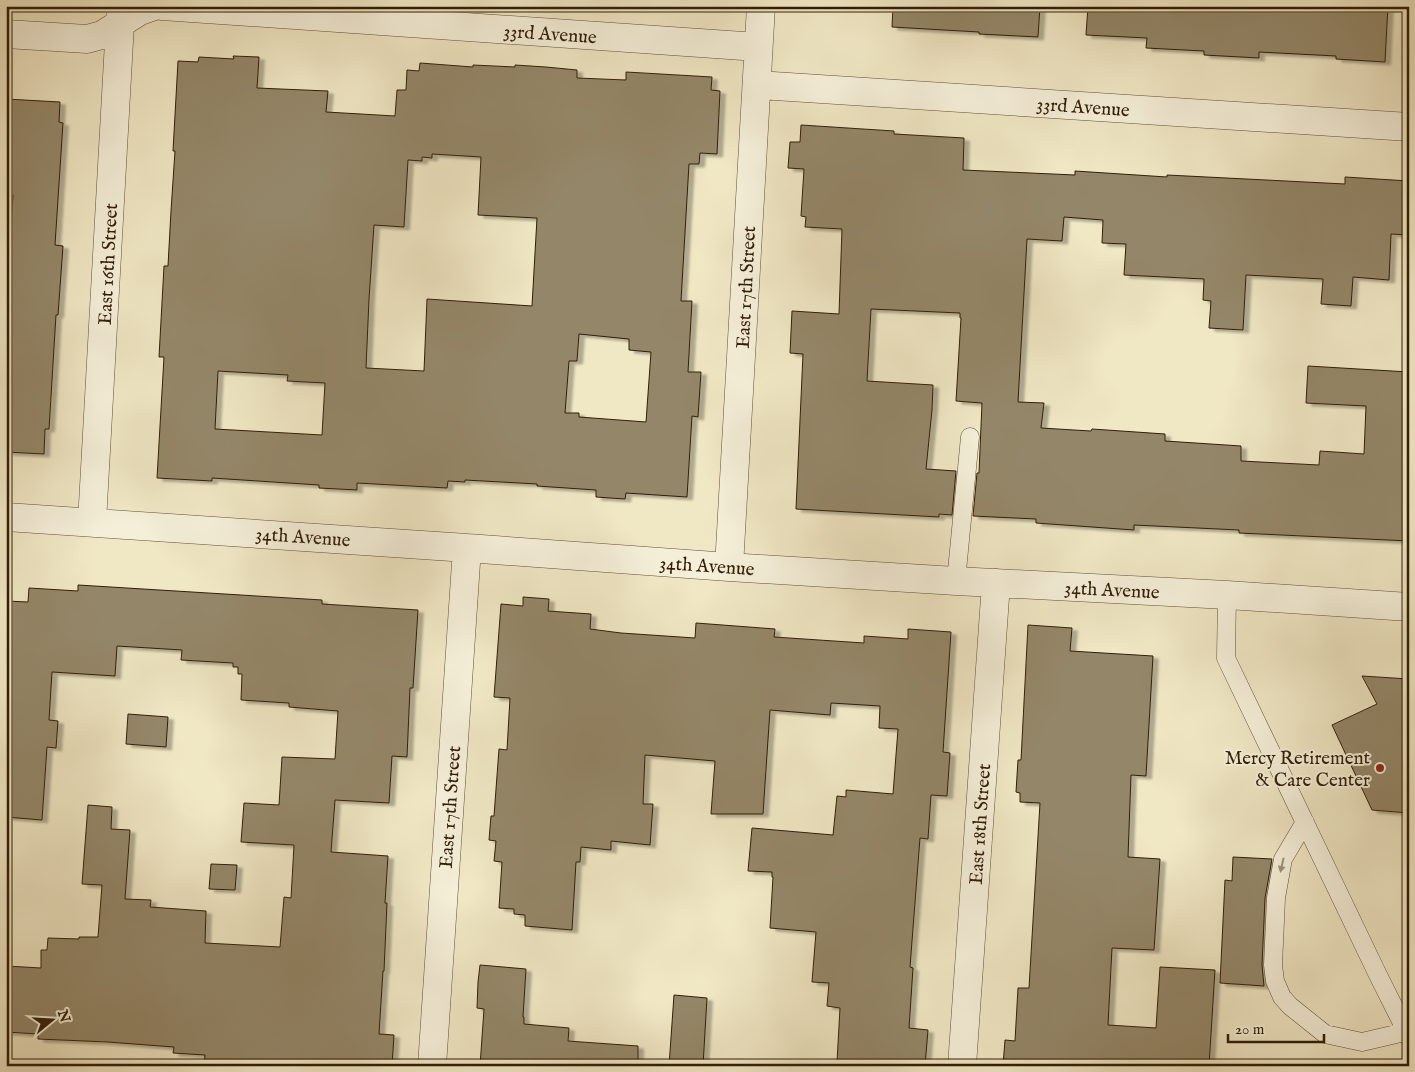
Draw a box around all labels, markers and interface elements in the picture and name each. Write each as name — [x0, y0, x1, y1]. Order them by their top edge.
street label: 33rd Avenue — [502, 20, 598, 50]
street label: 33rd Avenue — [1035, 93, 1131, 123]
street label: East 16th Street — [94, 202, 124, 326]
street label: East 17th Street — [732, 225, 762, 349]
street label: 34th Avenue — [255, 523, 351, 553]
street label: 34th Avenue — [659, 552, 755, 582]
street label: 34th Avenue — [1064, 577, 1160, 605]
street label: East 17th Street — [435, 745, 467, 869]
place label: Mercy Retirement & Care Center — [1225, 747, 1370, 793]
street label: East 18th Street — [965, 762, 997, 885]
marker: Mercy Retirement & Care Center — [1374, 762, 1386, 774]
one-way arrow — [1278, 857, 1286, 872]
north arrow — [28, 994, 78, 1044]
text: N — [53, 1007, 74, 1025]
scale bar — [1228, 1012, 1324, 1044]
text: 20 m — [1235, 1020, 1265, 1039]

